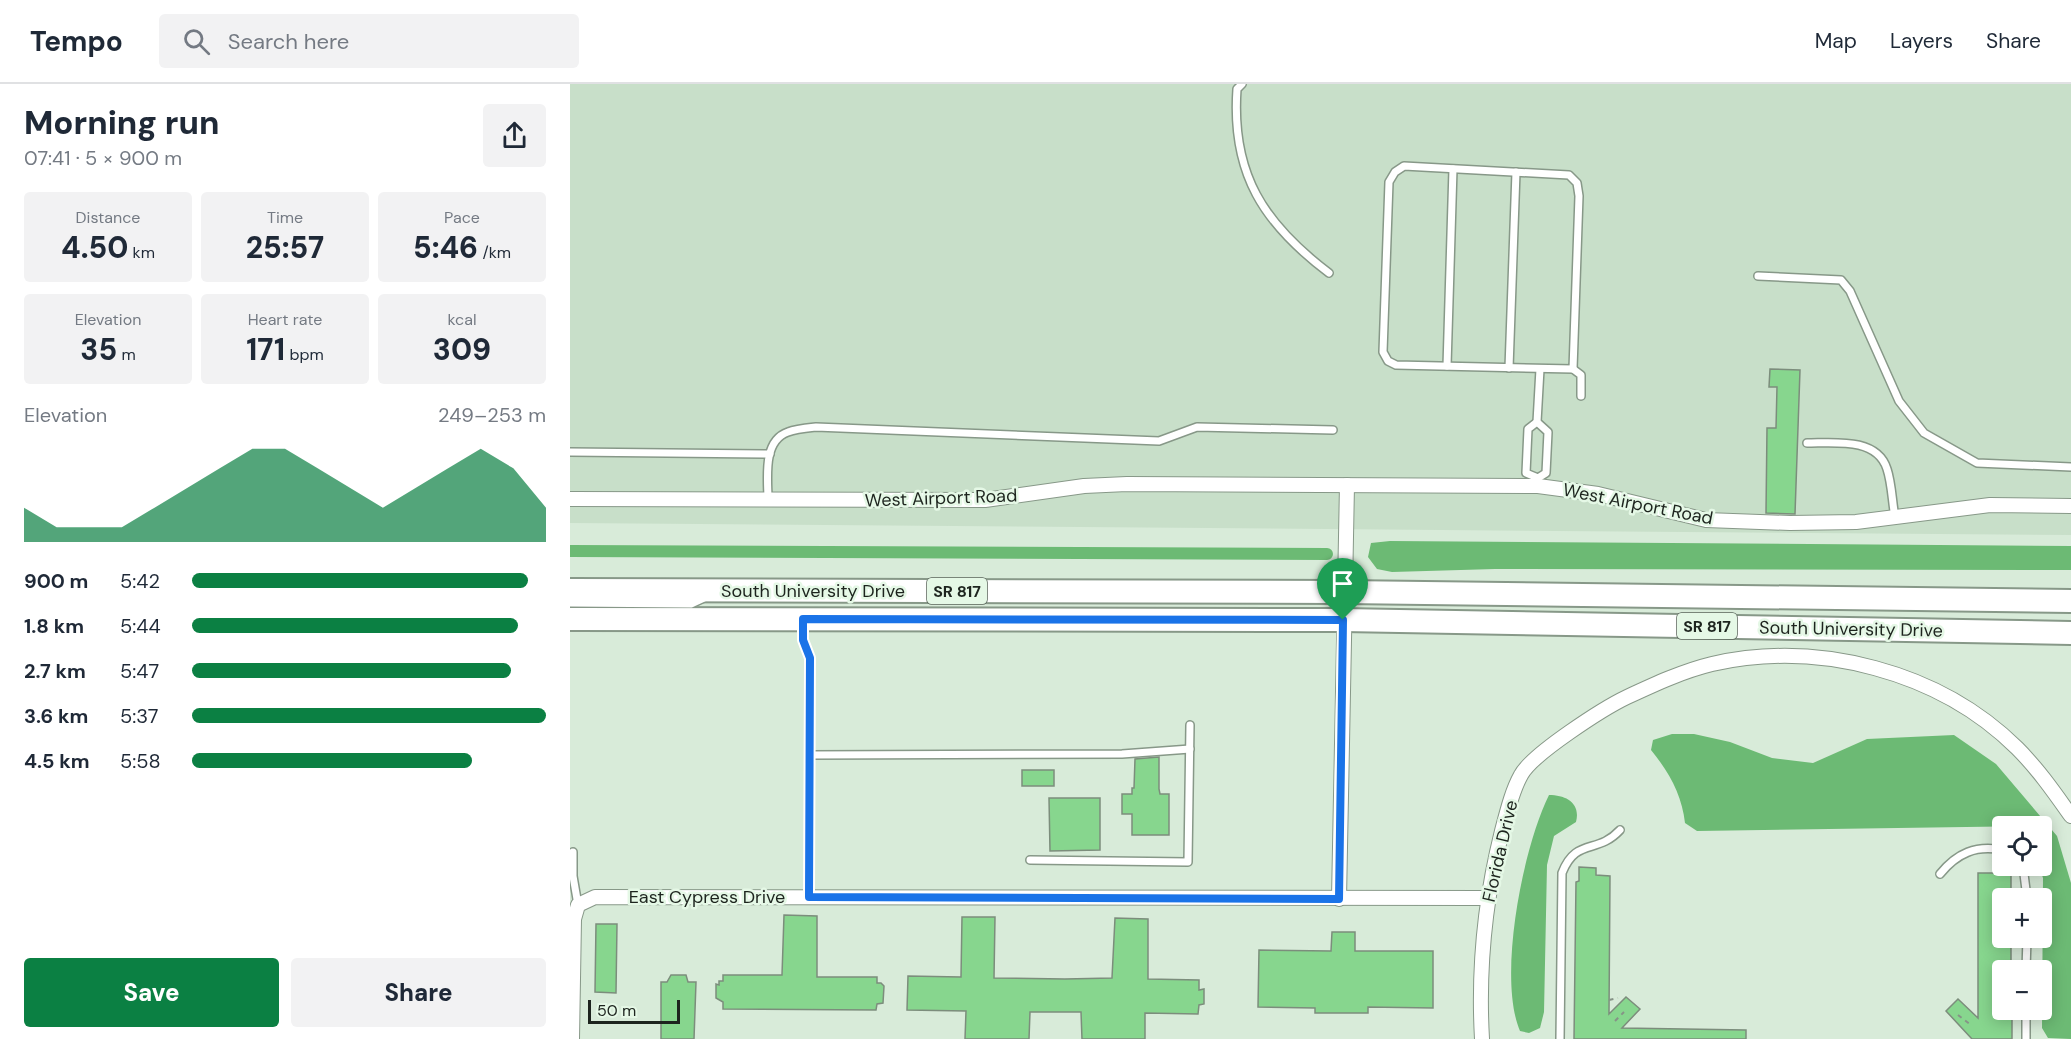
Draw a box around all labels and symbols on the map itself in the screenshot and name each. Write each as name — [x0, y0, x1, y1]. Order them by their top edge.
street label: West Airport Road — [1561, 478, 1715, 530]
street label: West Airport Road — [864, 483, 1018, 513]
pin — [1317, 558, 1368, 620]
road number: SR 817 — [927, 578, 987, 604]
street label: South University Drive — [721, 579, 905, 603]
road number: SR 817 — [1677, 613, 1737, 639]
street label: South University Drive — [1759, 615, 1943, 643]
street label: Florida Drive — [1477, 798, 1523, 904]
street label: East Cypress Drive — [629, 885, 785, 909]
scale bar — [588, 997, 680, 1024]

